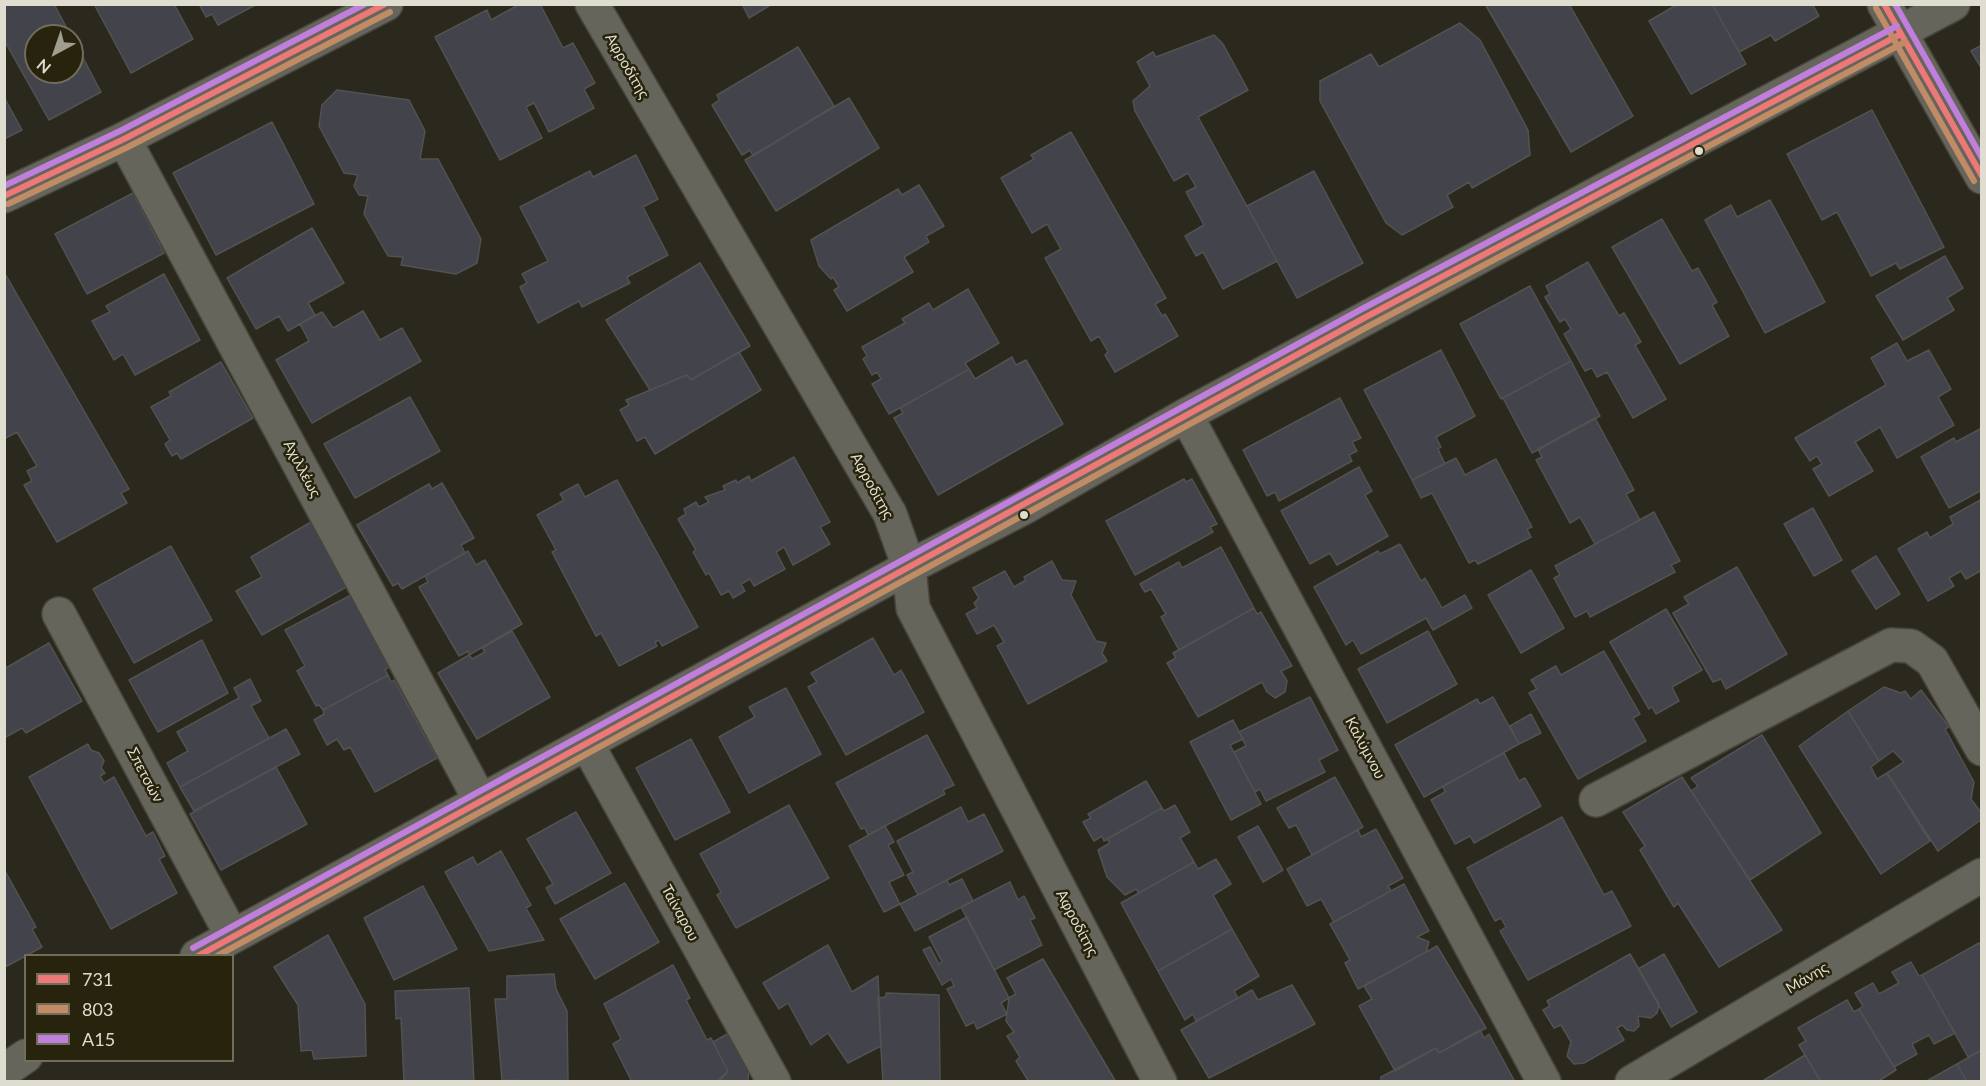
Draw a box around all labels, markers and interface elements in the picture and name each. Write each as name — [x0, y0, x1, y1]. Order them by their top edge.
north arrow — [24, 24, 84, 84]
street label: Αφροδίτης — [601, 30, 653, 102]
text: N — [33, 55, 54, 78]
unlabelled marker — [1693, 145, 1705, 157]
street label: Αχιλλέως — [279, 437, 325, 501]
street label: Αφροδίτης — [847, 450, 897, 522]
unlabelled marker — [1018, 509, 1030, 521]
street label: Καλύμνου — [1341, 714, 1389, 782]
street label: Σπετσών — [123, 744, 167, 806]
street label: Ταίναρου — [657, 882, 703, 944]
street label: Αφροδίτης — [1052, 887, 1102, 959]
legend — [24, 954, 234, 1062]
street label: Μάνης — [1783, 958, 1831, 998]
text: 731 — [82, 968, 113, 990]
text: 803 — [82, 998, 113, 1020]
text: Α15 — [82, 1028, 115, 1050]

